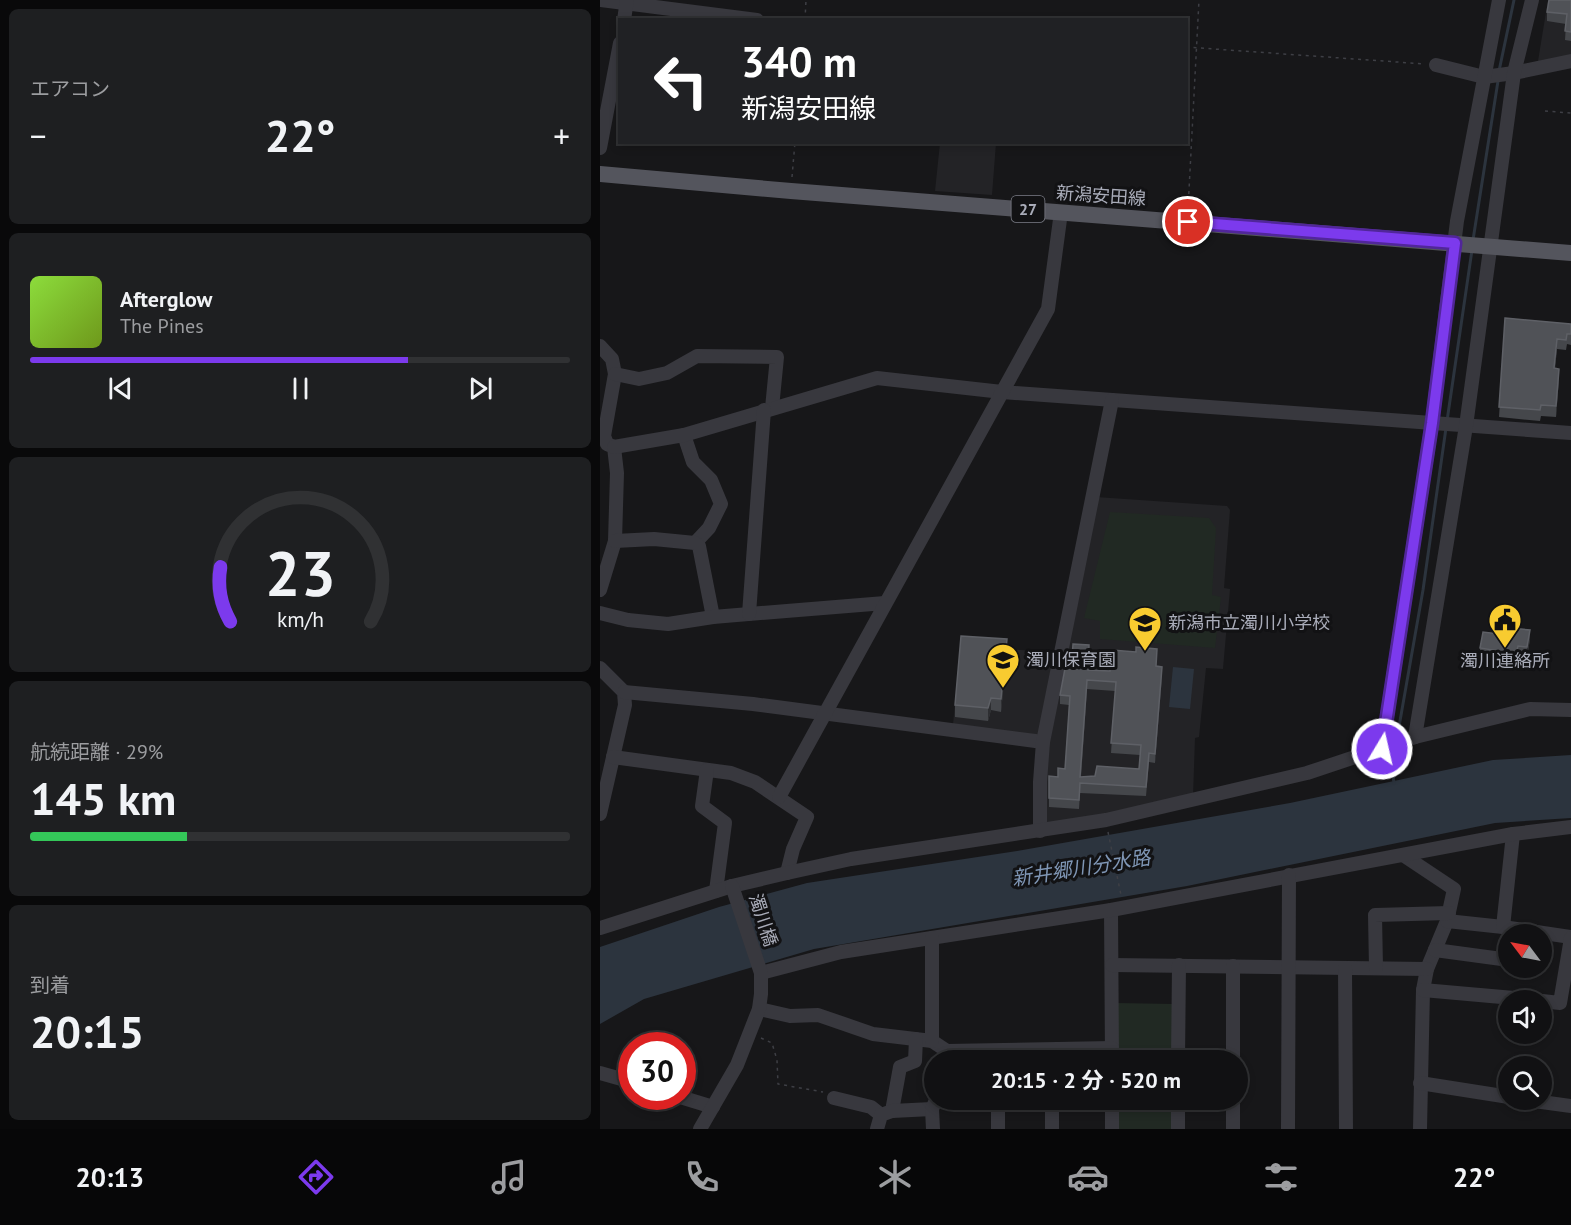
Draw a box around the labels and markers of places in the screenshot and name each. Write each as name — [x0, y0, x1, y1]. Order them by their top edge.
pin — [1162, 196, 1213, 247]
public building icon: 濁川連絡所 — [1487, 602, 1523, 649]
school or university icon: 新潟市立濁川小学校 — [1127, 605, 1163, 652]
place label: 新潟市立濁川小学校 — [1168, 611, 1330, 634]
school or university icon: 濁川保育園 — [985, 642, 1021, 689]
place label: 濁川保育園 — [1026, 648, 1116, 671]
place label: 濁川連絡所 — [1460, 649, 1550, 672]

